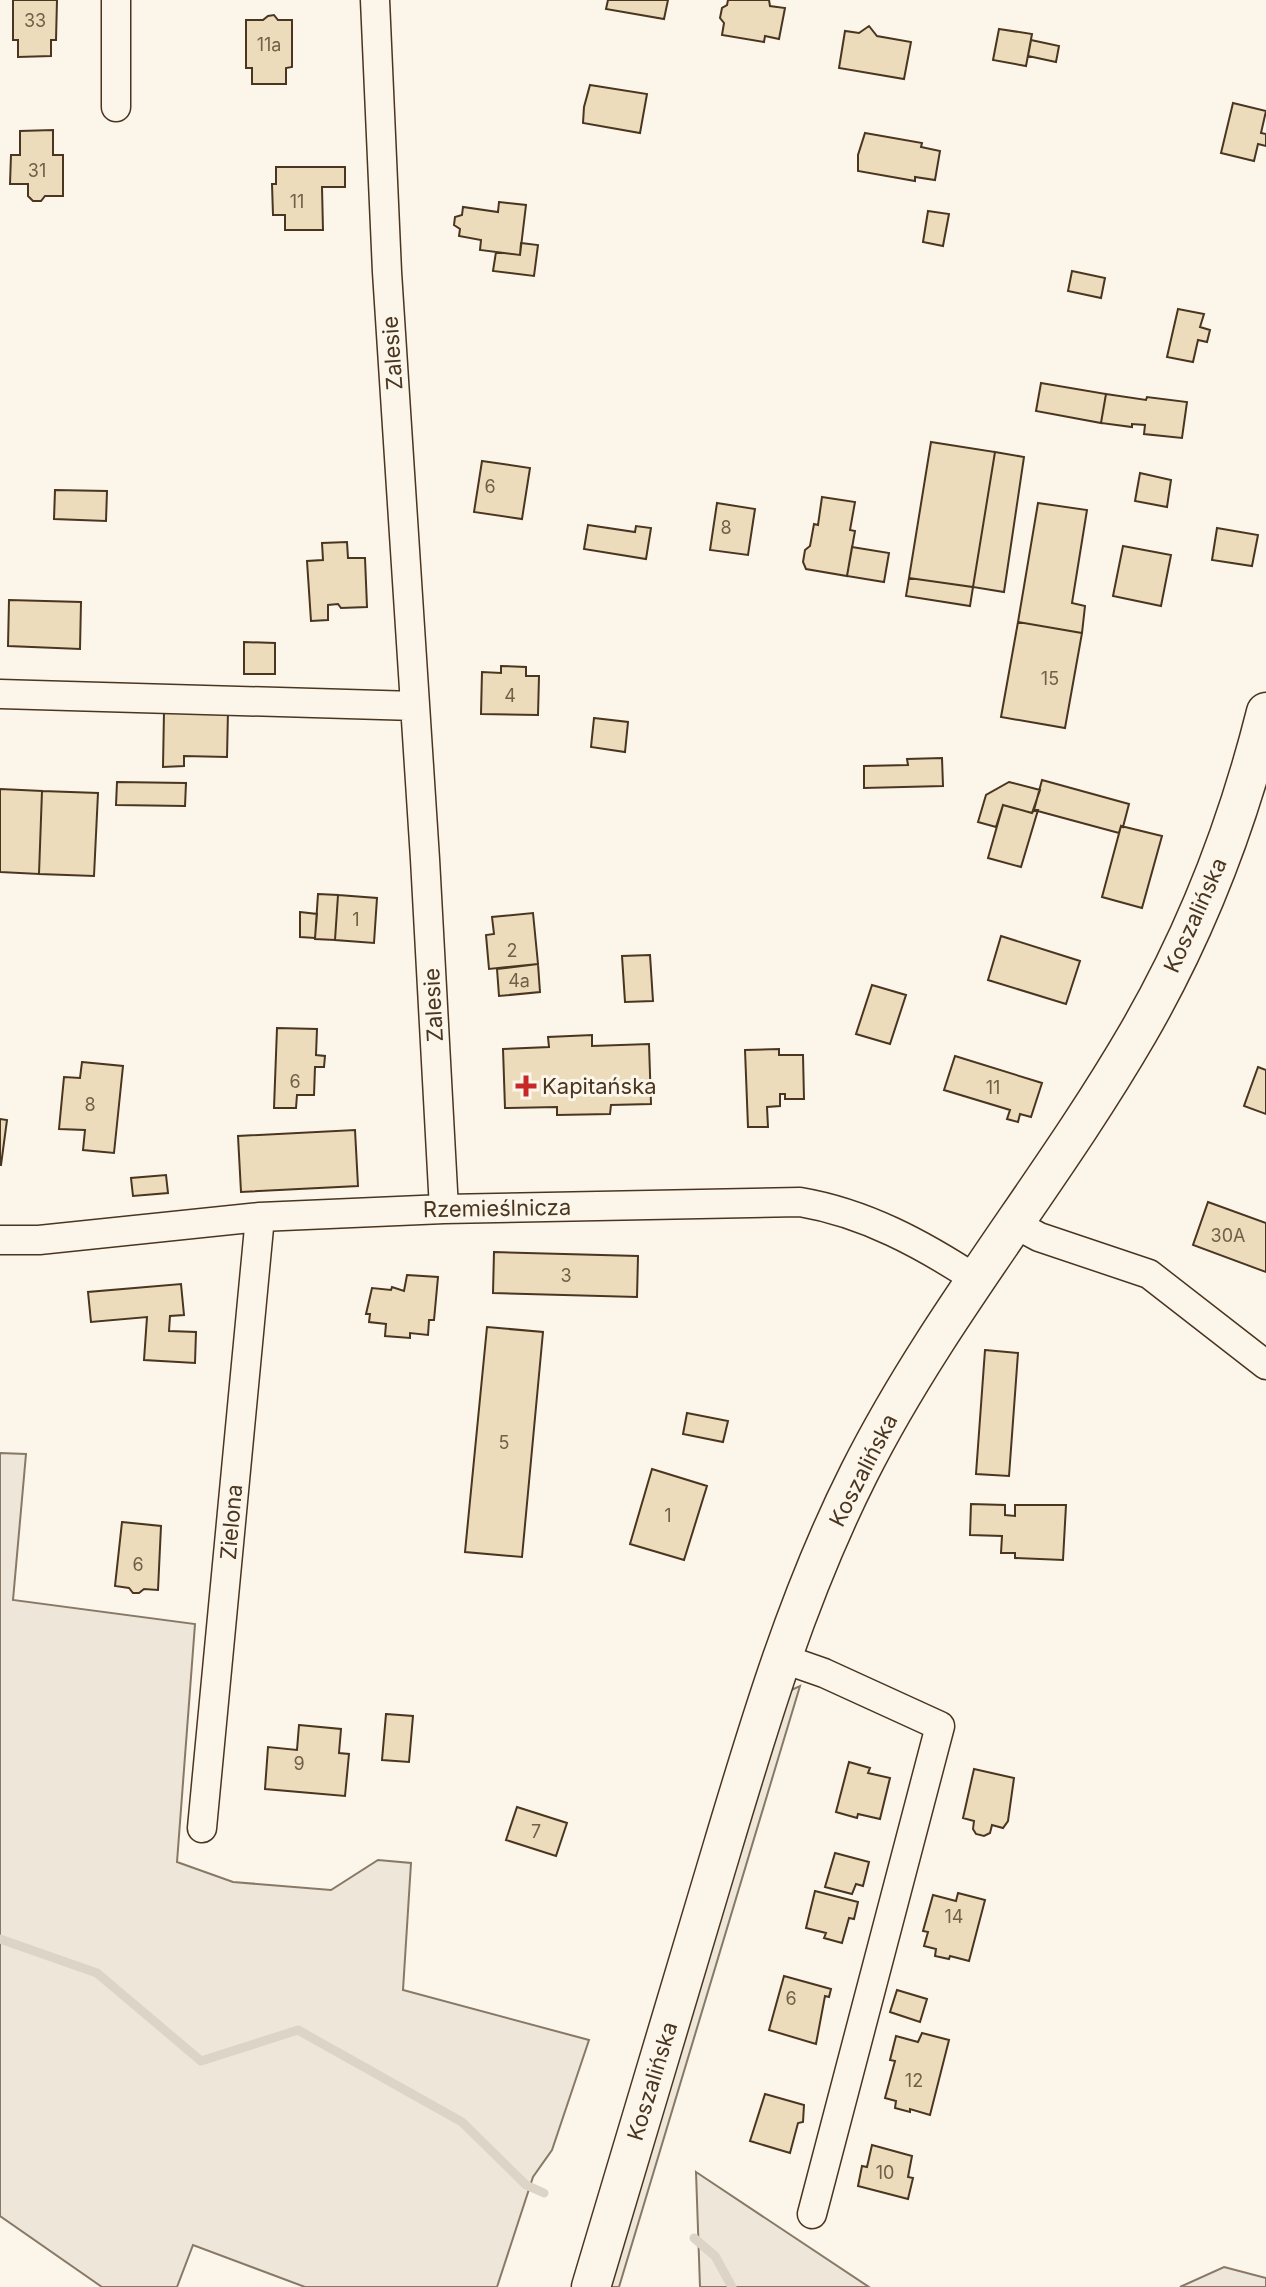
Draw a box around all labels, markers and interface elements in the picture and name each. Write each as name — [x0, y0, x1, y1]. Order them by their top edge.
house number: 33 — [24, 10, 46, 31]
house number: 11a — [257, 34, 281, 55]
house number: 31 — [28, 160, 46, 181]
house number: 11 — [290, 191, 304, 212]
street label: Zalesie — [376, 315, 408, 391]
house number: 6 — [484, 476, 496, 497]
house number: 8 — [720, 517, 732, 538]
house number: 15 — [1041, 668, 1059, 689]
house number: 4 — [504, 685, 516, 706]
street label: Koszalińska — [1158, 854, 1232, 976]
house number: 1 — [352, 909, 360, 930]
house number: 2 — [507, 940, 517, 961]
street label: Zalesie — [418, 967, 448, 1043]
house number: 4a — [508, 970, 530, 991]
house number: 6 — [289, 1071, 301, 1092]
place label: Kapitańska — [542, 1073, 657, 1099]
marker: Kapitańska — [517, 1077, 535, 1095]
house number: 11 — [986, 1077, 1000, 1098]
house number: 8 — [84, 1094, 96, 1115]
street label: Rzemieślnicza — [423, 1194, 571, 1222]
house number: 30A — [1211, 1225, 1245, 1246]
house number: 3 — [560, 1265, 572, 1286]
street label: Koszalińska — [824, 1409, 902, 1531]
house number: 5 — [499, 1432, 509, 1453]
street label: Zielona — [215, 1483, 247, 1561]
house number: 1 — [664, 1505, 672, 1526]
house number: 6 — [132, 1554, 144, 1575]
house number: 9 — [293, 1753, 305, 1774]
house number: 7 — [531, 1821, 541, 1842]
house number: 14 — [945, 1906, 963, 1927]
house number: 6 — [785, 1988, 797, 2009]
street label: Koszalińska — [622, 2018, 682, 2144]
house number: 12 — [905, 2070, 923, 2091]
house number: 10 — [876, 2162, 894, 2183]

